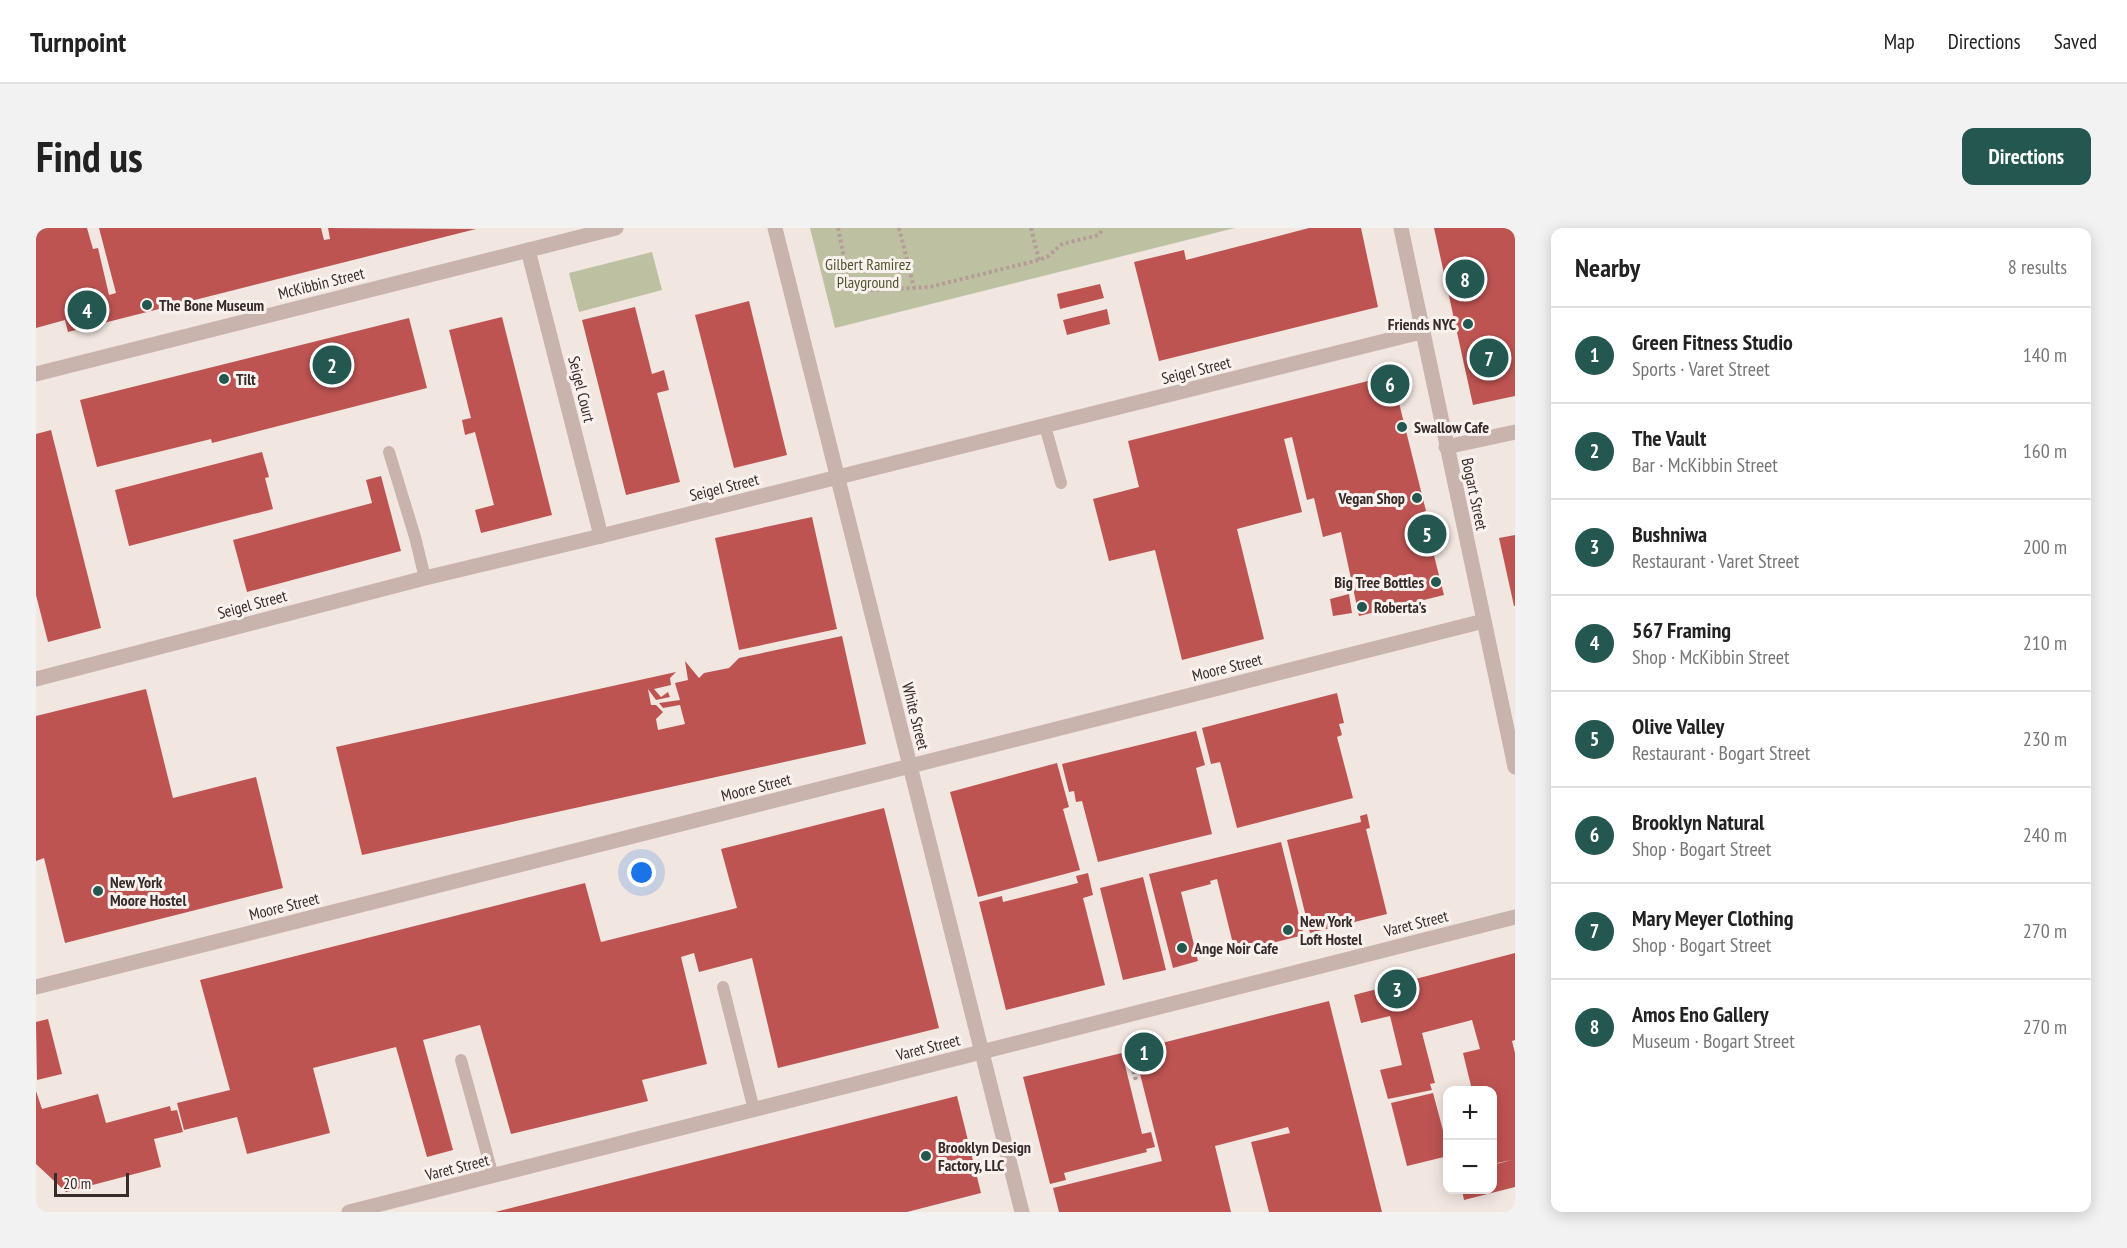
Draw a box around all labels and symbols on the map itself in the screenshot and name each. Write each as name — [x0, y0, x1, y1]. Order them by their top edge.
park label: Gilbert Ramirez Playground — [825, 254, 911, 292]
pin: 8 — [1446, 256, 1484, 302]
street label: McKibbin Street — [276, 262, 367, 303]
pin: 4 — [68, 288, 106, 332]
place label: The Bone Museum — [159, 295, 264, 315]
marker: The Bone Museum — [140, 298, 154, 312]
place label: Friends NYC — [1388, 314, 1457, 334]
marker: Friends NYC — [1461, 317, 1475, 331]
pin: 7 — [1470, 336, 1508, 380]
pin: 2 — [312, 342, 352, 388]
street label: Seigel Street — [1159, 352, 1233, 388]
street label: Seigel Court — [564, 354, 600, 425]
pin: 6 — [1370, 362, 1410, 406]
place label: Tilt — [236, 369, 256, 389]
marker: Tilt — [217, 372, 231, 386]
place label: Swallow Cafe — [1414, 417, 1489, 437]
marker: Swallow Cafe — [1395, 420, 1409, 434]
street label: Bogart Street — [1458, 456, 1493, 533]
street label: Seigel Street — [687, 469, 761, 505]
place label: Vegan Shop — [1337, 488, 1405, 508]
marker: Vegan Shop — [1410, 491, 1424, 505]
pin: 5 — [1408, 512, 1446, 556]
place label: Big Tree Bottles — [1334, 572, 1424, 592]
marker: Big Tree Bottles — [1429, 575, 1443, 589]
street label: Seigel Street — [215, 585, 289, 623]
place label: Roberta's — [1374, 597, 1427, 617]
marker: Roberta's — [1355, 600, 1369, 614]
street label: Moore Street — [1190, 649, 1265, 685]
street label: White Street — [898, 680, 934, 752]
street label: Moore Street — [719, 769, 794, 805]
your location — [627, 858, 656, 887]
place label: New York Moore Hostel — [110, 872, 186, 910]
marker: New York Moore Hostel — [91, 884, 105, 898]
street label: Moore Street — [247, 888, 322, 924]
street label: Varet Street — [1381, 905, 1451, 941]
place label: New York Loft Hostel — [1300, 911, 1362, 949]
marker: New York Loft Hostel — [1281, 923, 1295, 937]
place label: Ange Noir Cafe — [1193, 938, 1279, 958]
marker: Ange Noir Cafe — [1175, 941, 1189, 955]
pin: 3 — [1378, 966, 1416, 1011]
street label: Varet Street — [893, 1029, 963, 1065]
pin: 1 — [1124, 1030, 1164, 1074]
place label: Brooklyn Design Factory, LLC — [938, 1137, 1031, 1175]
street label: Varet Street — [422, 1149, 492, 1185]
marker: Brooklyn Design Factory, LLC — [919, 1149, 933, 1163]
scale bar — [54, 1170, 129, 1198]

